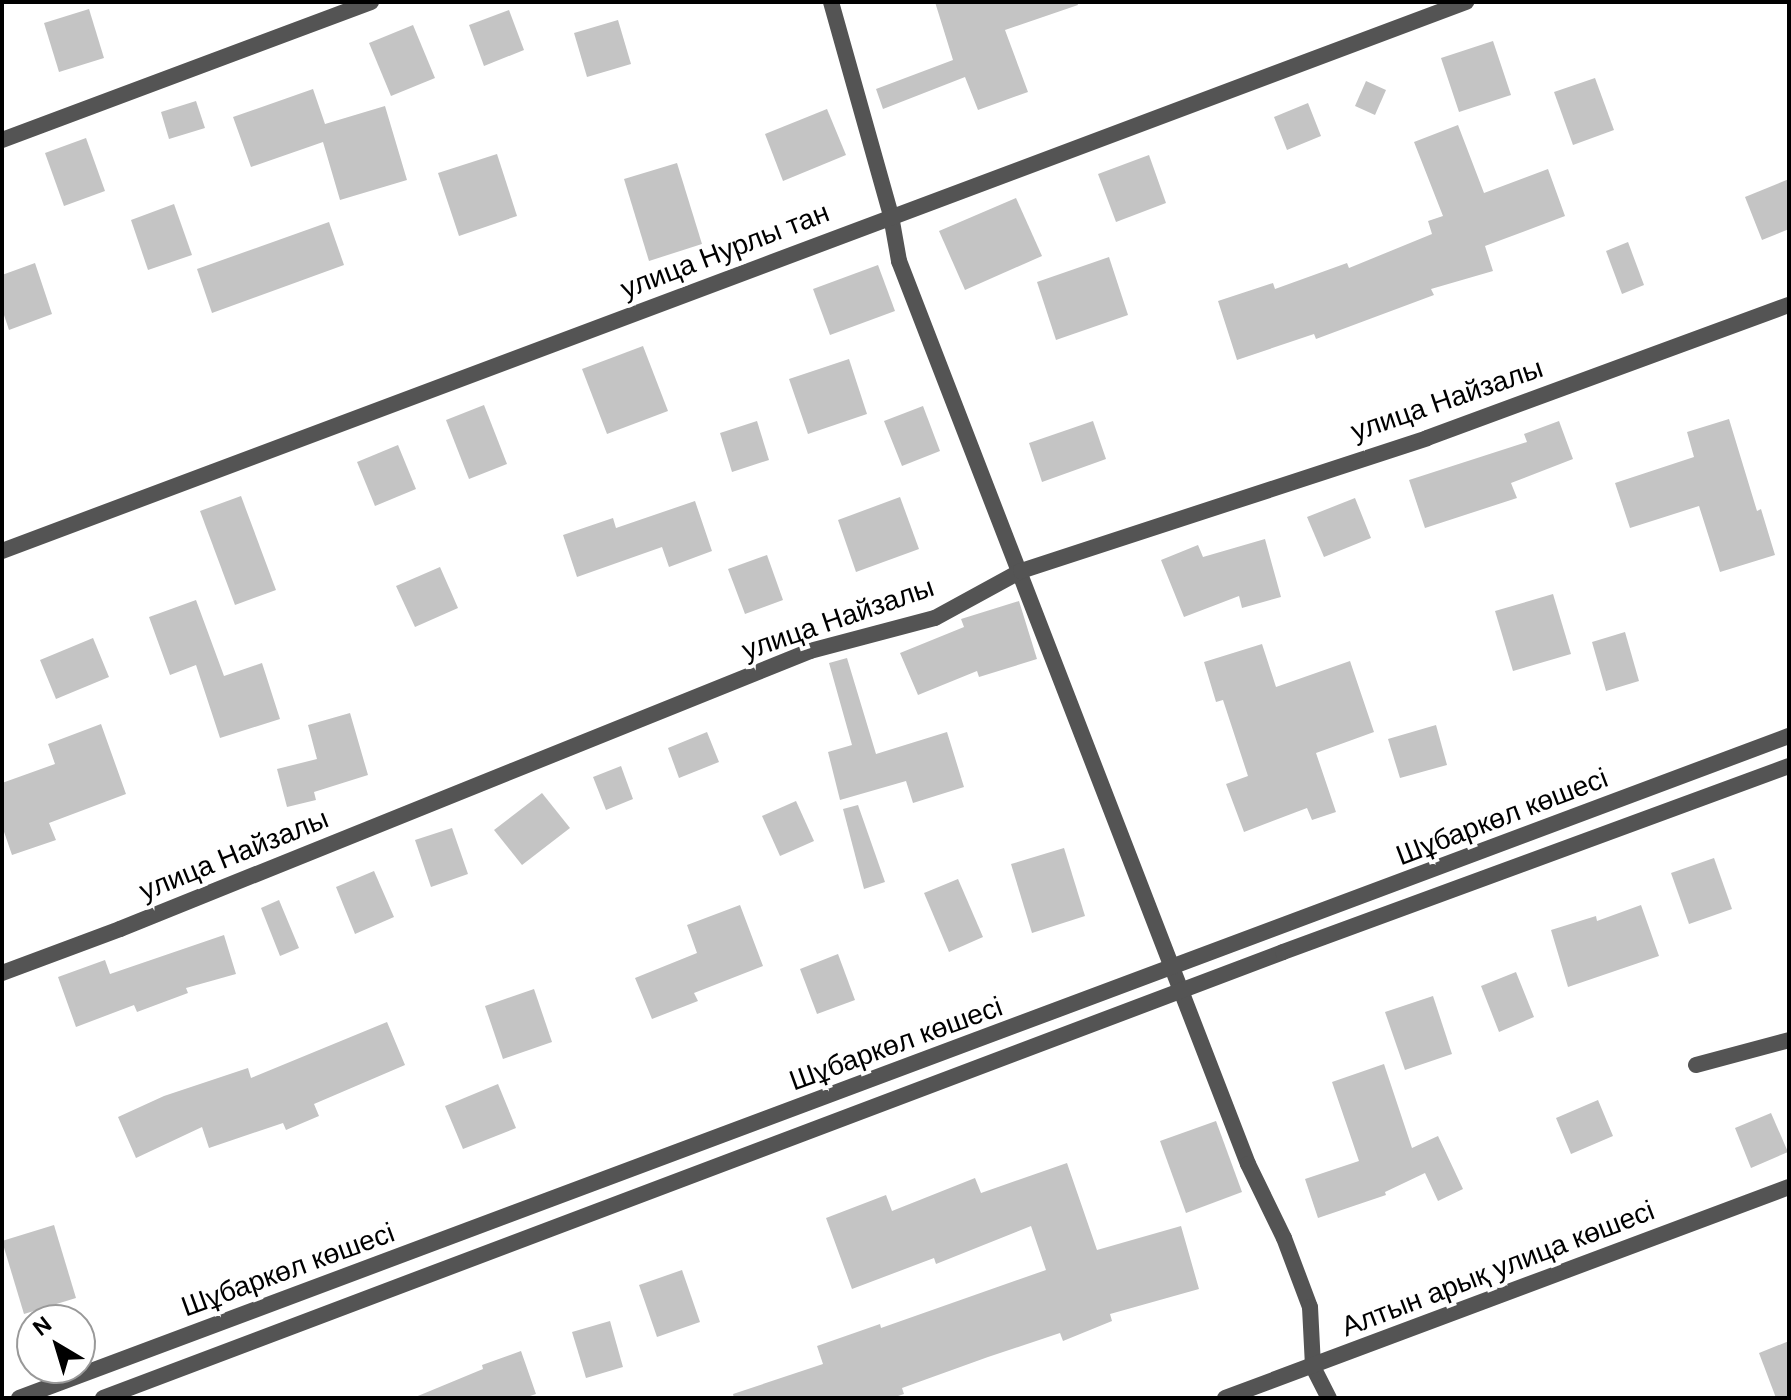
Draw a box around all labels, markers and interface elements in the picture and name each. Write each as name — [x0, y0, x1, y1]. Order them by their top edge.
street label: улица Нурлы тан — [616, 196, 834, 306]
street label: улица Найзалы — [1347, 351, 1547, 449]
street label: улица Найзалы — [738, 570, 938, 668]
street label: Шұбаркөл көшесі — [1391, 761, 1613, 873]
street label: улица Найзалы — [135, 802, 333, 908]
street label: Шұбаркөл көшесі — [785, 990, 1007, 1098]
street label: Алтын арық улица көшесі — [1337, 1194, 1659, 1344]
street label: Шұбаркөл көшесі — [177, 1216, 399, 1324]
north arrow — [16, 1304, 96, 1384]
text: N — [27, 1310, 57, 1343]

